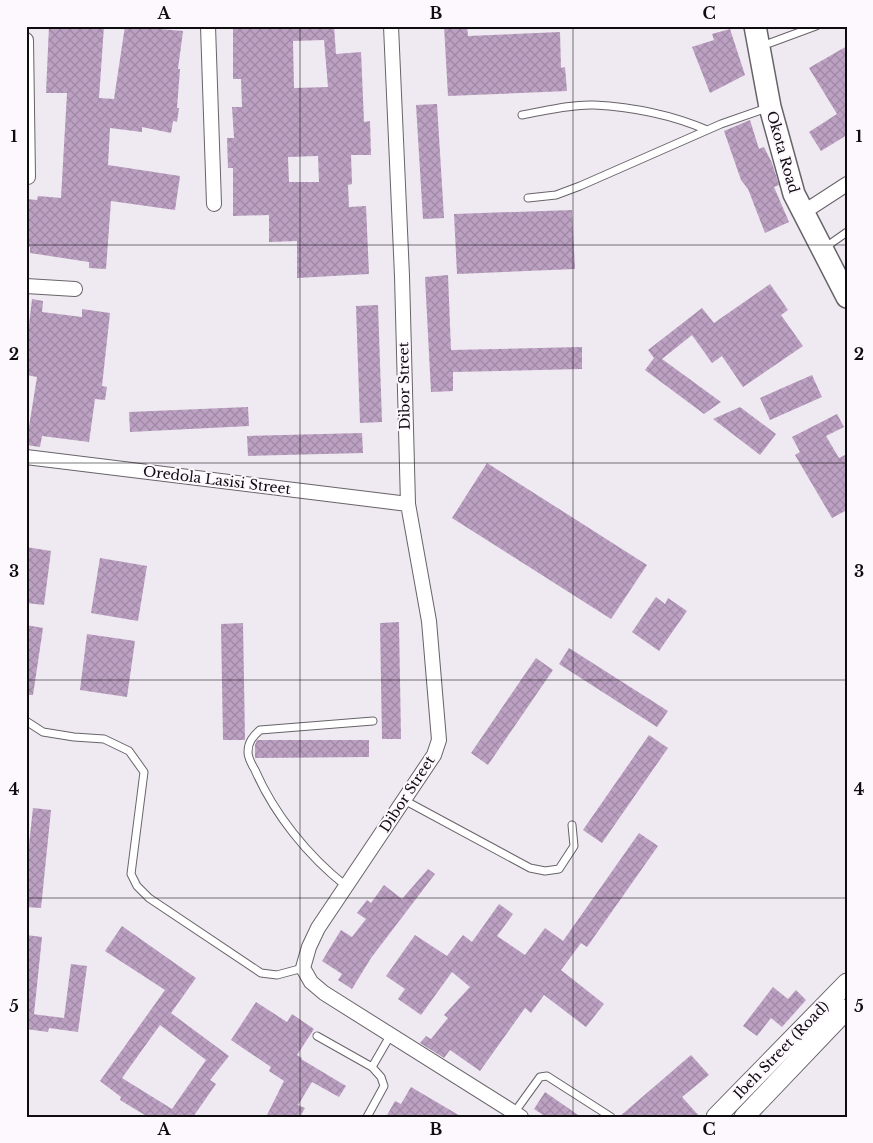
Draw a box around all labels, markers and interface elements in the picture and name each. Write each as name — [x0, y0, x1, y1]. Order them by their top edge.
text: A — [157, 3, 172, 23]
text: B — [430, 3, 443, 23]
text: C — [702, 3, 716, 23]
street label: Okota Road — [763, 109, 803, 196]
text: 1 — [11, 126, 18, 146]
text: 1 — [856, 126, 863, 146]
street label: Dibor Street — [394, 341, 414, 430]
text: 2 — [9, 344, 19, 364]
text: 2 — [854, 344, 864, 364]
street label: Oredola Lasisi Street — [142, 462, 293, 498]
text: 3 — [9, 561, 19, 581]
text: 3 — [854, 561, 864, 581]
street label: Dibor Street — [376, 752, 439, 836]
text: 4 — [9, 779, 19, 799]
text: 4 — [854, 779, 864, 799]
text: 5 — [9, 996, 19, 1016]
text: 5 — [854, 996, 864, 1016]
street label: Ibeh Street (Road) — [730, 997, 832, 1103]
text: A — [157, 1119, 172, 1139]
text: B — [430, 1119, 443, 1139]
text: C — [702, 1119, 716, 1139]

